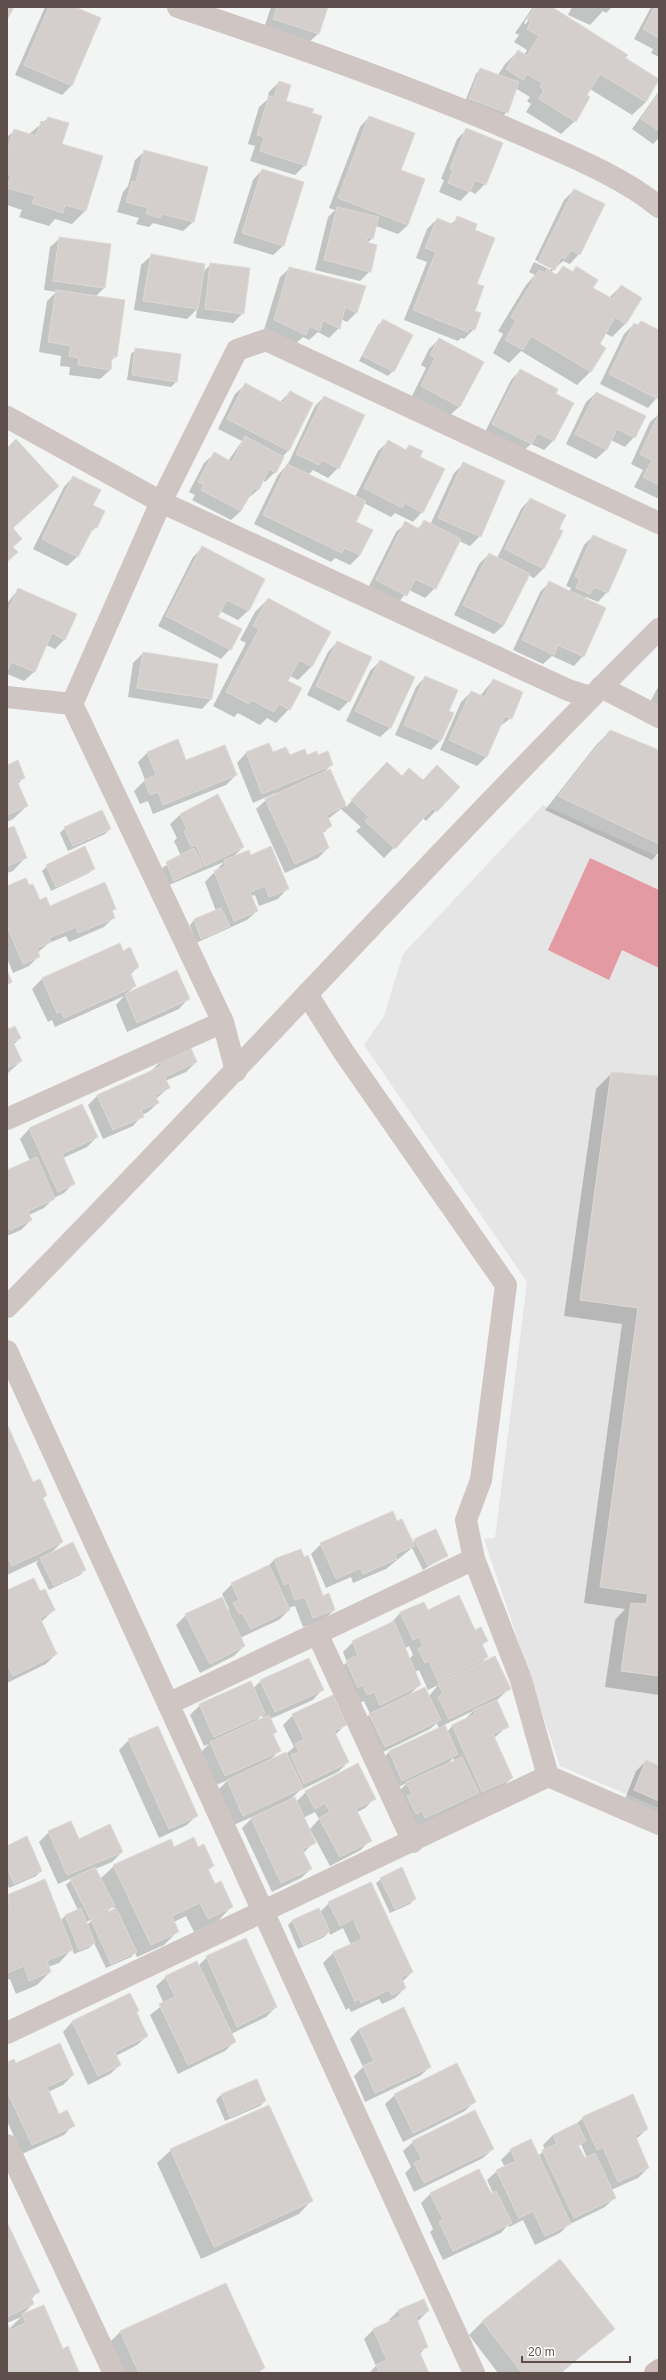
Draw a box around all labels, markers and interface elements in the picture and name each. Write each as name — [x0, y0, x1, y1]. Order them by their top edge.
scale bar — [522, 2338, 630, 2364]
text: 20 m — [528, 2345, 555, 2359]

